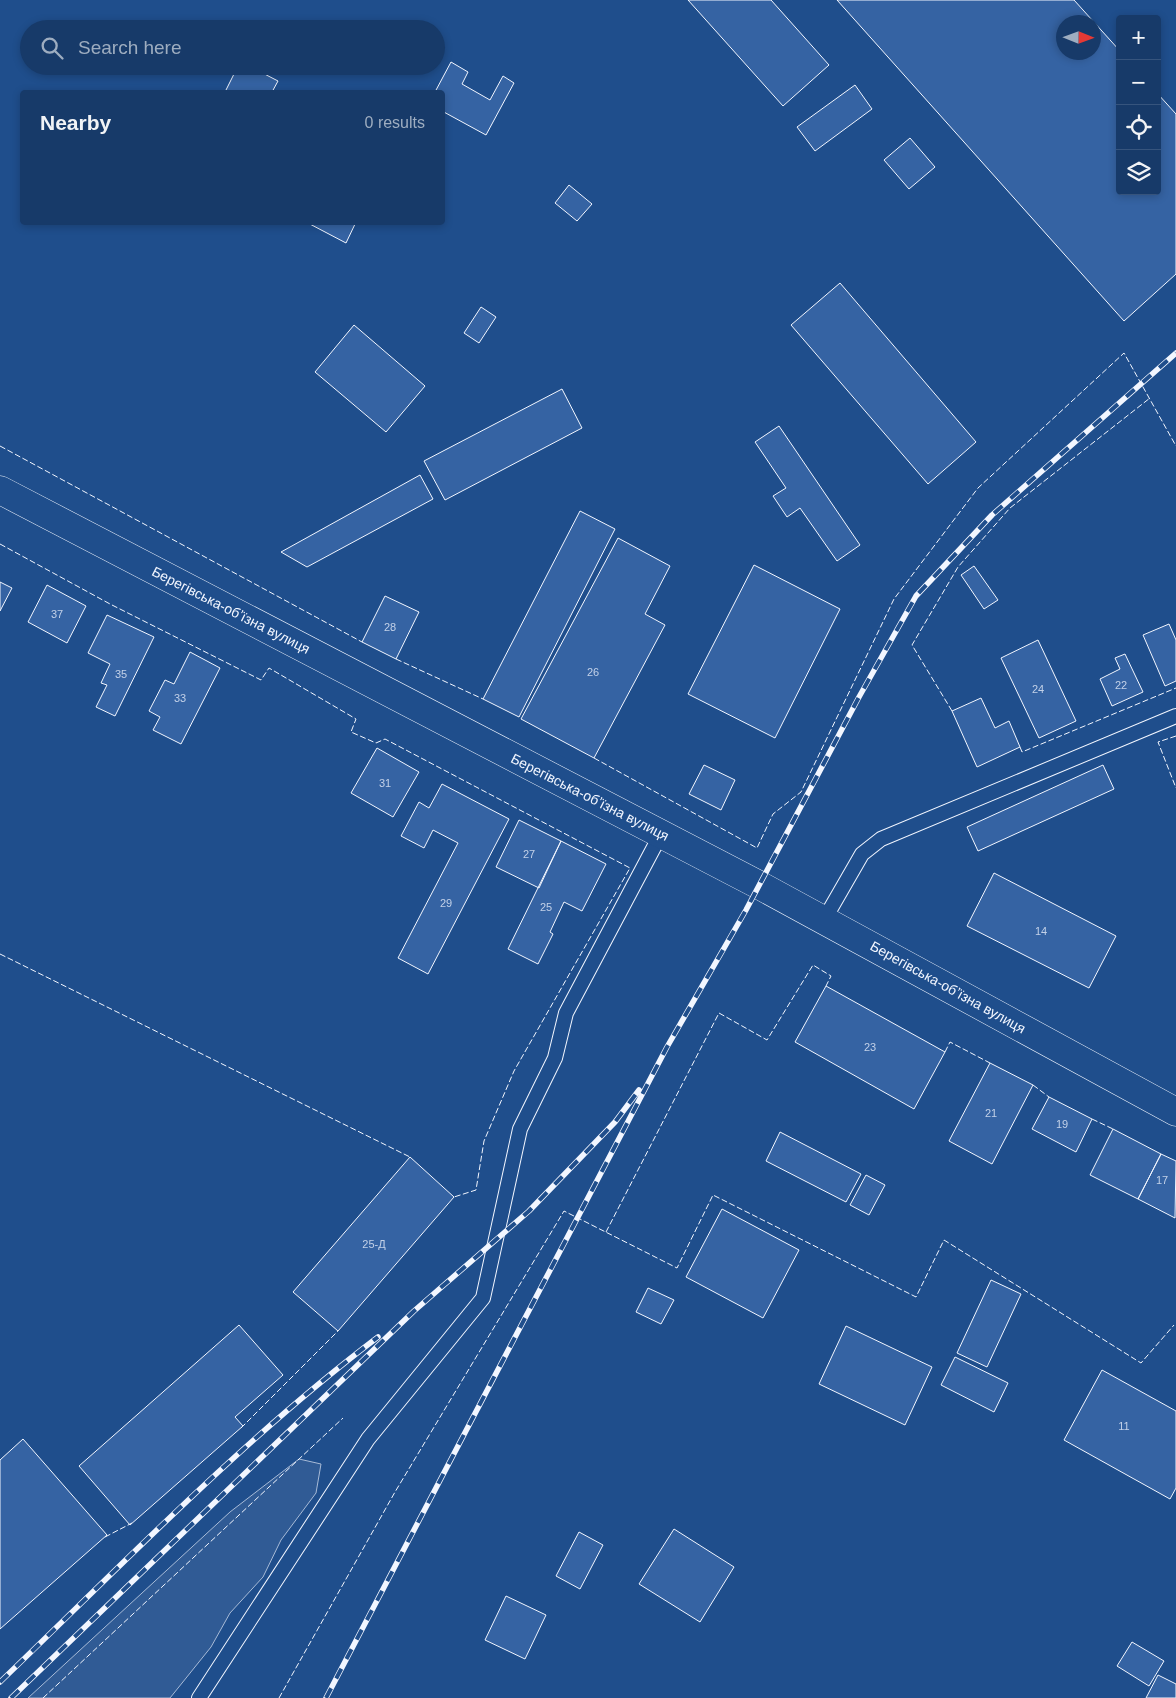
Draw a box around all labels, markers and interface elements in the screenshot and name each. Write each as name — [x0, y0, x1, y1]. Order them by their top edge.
north arrow — [1056, 15, 1101, 60]
map controls — [1116, 15, 1161, 195]
button: + — [1116, 15, 1161, 60]
search box — [20, 20, 445, 75]
icon: search — [38, 34, 66, 62]
text: Search here — [78, 37, 182, 58]
button: − — [1116, 60, 1161, 105]
button: locate — [1116, 105, 1161, 150]
text: Nearby — [40, 111, 111, 134]
text: 0 results — [365, 114, 425, 131]
button: layers — [1116, 150, 1161, 195]
street label: Берегівська-обʼїзна вулиця — [149, 563, 313, 657]
house number: 37 — [51, 608, 63, 620]
house number: 28 — [384, 621, 396, 633]
house number: 26 — [587, 666, 599, 678]
house number: 35 — [115, 668, 127, 680]
house number: 22 — [1115, 679, 1127, 691]
house number: 24 — [1032, 683, 1044, 695]
house number: 33 — [174, 692, 186, 704]
street label: Берегівська-обʼїзна вулиця — [508, 750, 672, 844]
house number: 31 — [379, 777, 391, 789]
house number: 27 — [523, 848, 535, 860]
house number: 29 — [440, 897, 452, 909]
house number: 25 — [540, 901, 552, 913]
house number: 14 — [1035, 925, 1047, 937]
street label: Берегівська-обʼїзна вулиця — [867, 938, 1029, 1036]
house number: 23 — [864, 1041, 876, 1053]
house number: 21 — [985, 1107, 997, 1119]
house number: 19 — [1056, 1118, 1068, 1130]
house number: 17 — [1156, 1174, 1168, 1186]
house number: 25-Д — [362, 1238, 386, 1250]
house number: 11 — [1118, 1420, 1130, 1432]

